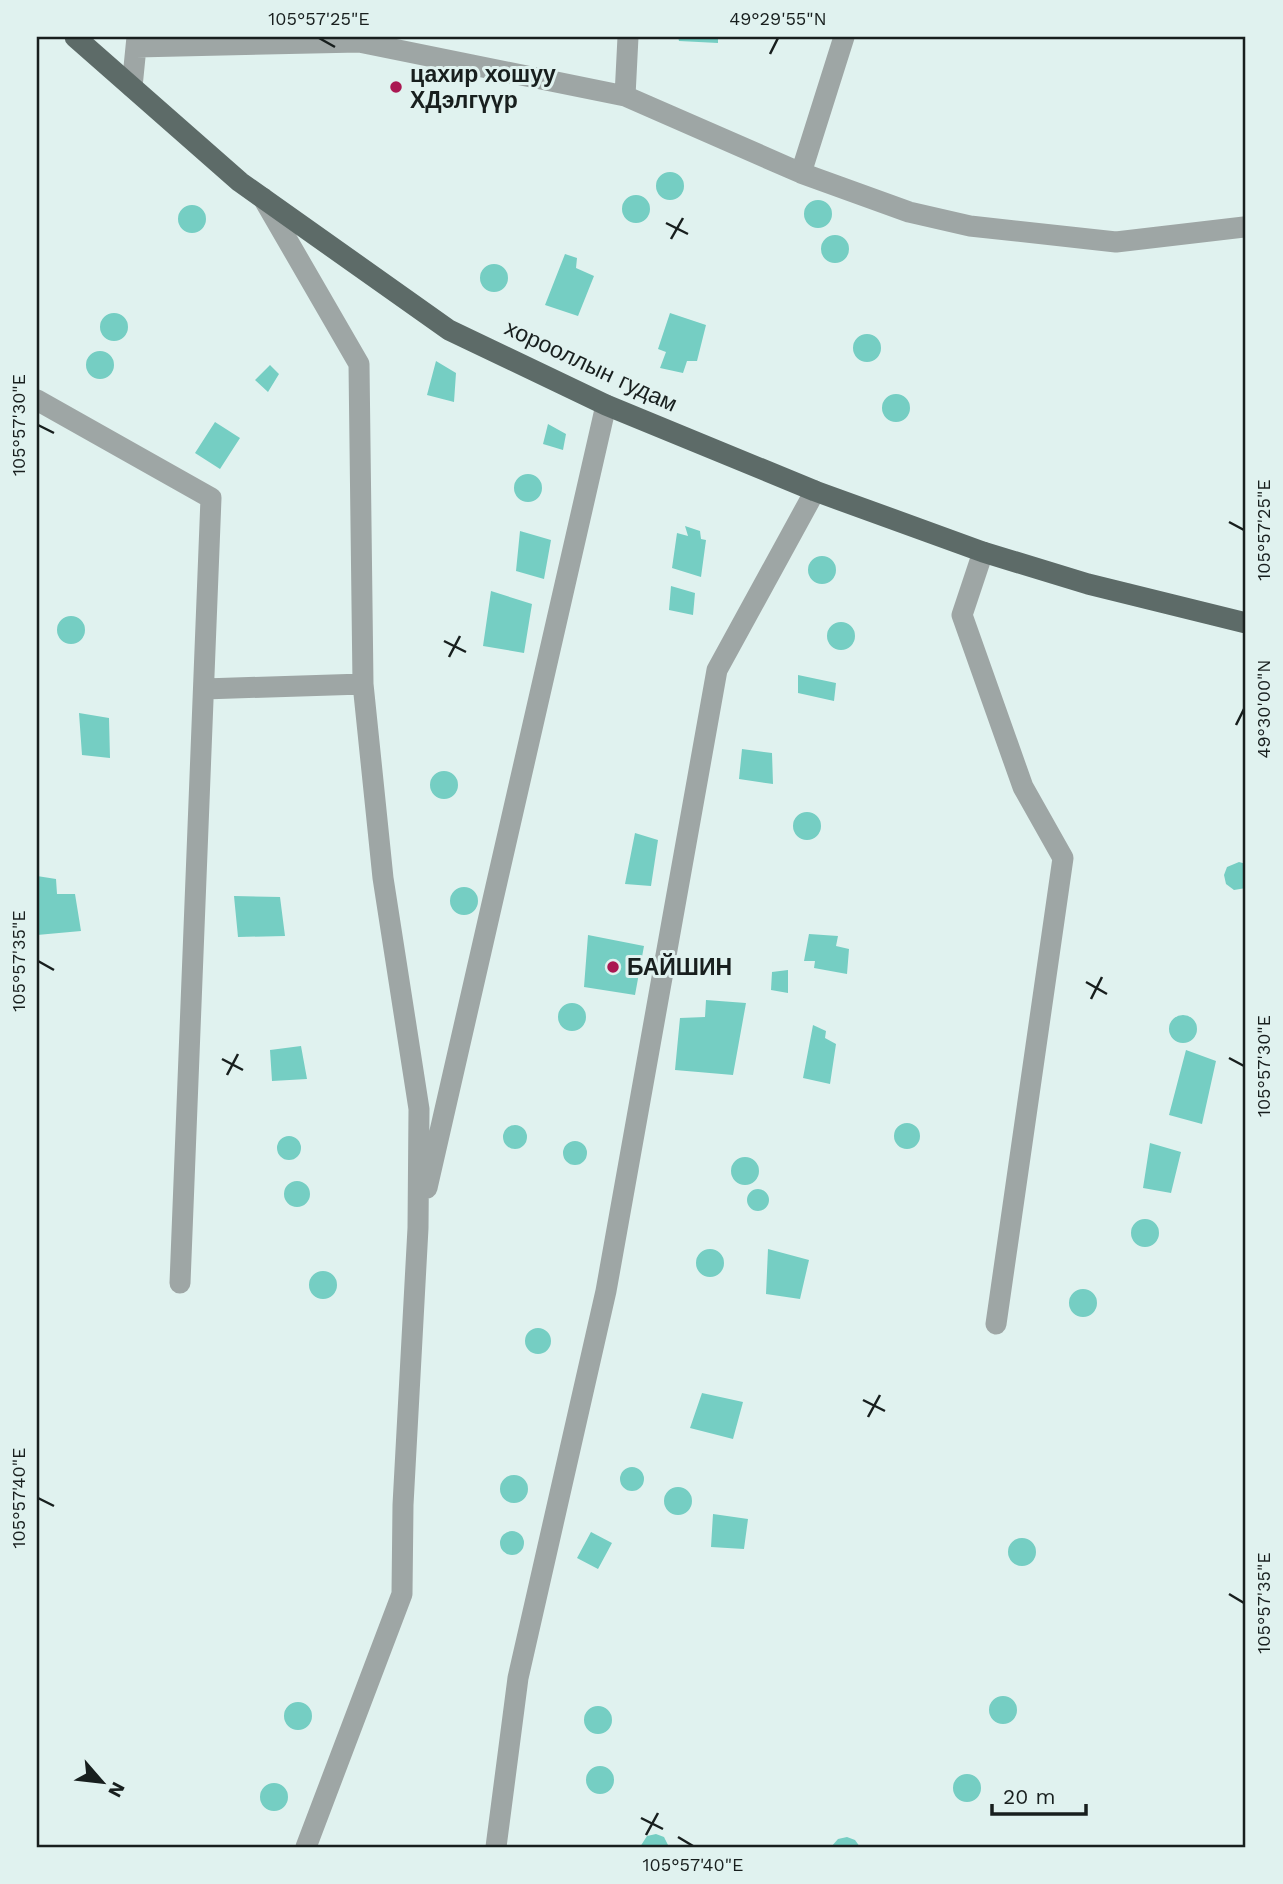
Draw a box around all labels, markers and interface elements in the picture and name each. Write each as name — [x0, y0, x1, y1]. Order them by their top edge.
text: 105°57'25"E — [268, 8, 370, 29]
text: 49°29'55"N — [729, 8, 827, 29]
place label: цахир хошуу ХДэлгүүр — [410, 61, 556, 114]
marker: цахир хошуу ХДэлгүүр — [388, 79, 404, 95]
street label: хорооллын гудам — [501, 314, 681, 418]
text: 105°57'30"E — [8, 374, 29, 476]
text: 105°57'25"E — [1253, 479, 1274, 581]
text: 49°30'00"N — [1253, 659, 1274, 759]
text: 105°57'35"E — [8, 910, 29, 1012]
place label: БАЙШИН — [627, 953, 732, 981]
marker: БАЙШИН — [605, 959, 621, 975]
text: 105°57'30"E — [1253, 1015, 1274, 1117]
text: 105°57'40"E — [8, 1447, 29, 1549]
text: 105°57'35"E — [1253, 1552, 1274, 1654]
north arrow — [66, 1748, 136, 1818]
scale bar — [992, 1772, 1087, 1816]
text: N — [103, 1778, 130, 1801]
text: 20 m — [1003, 1784, 1055, 1809]
text: 105°57'40"E — [642, 1854, 744, 1875]

